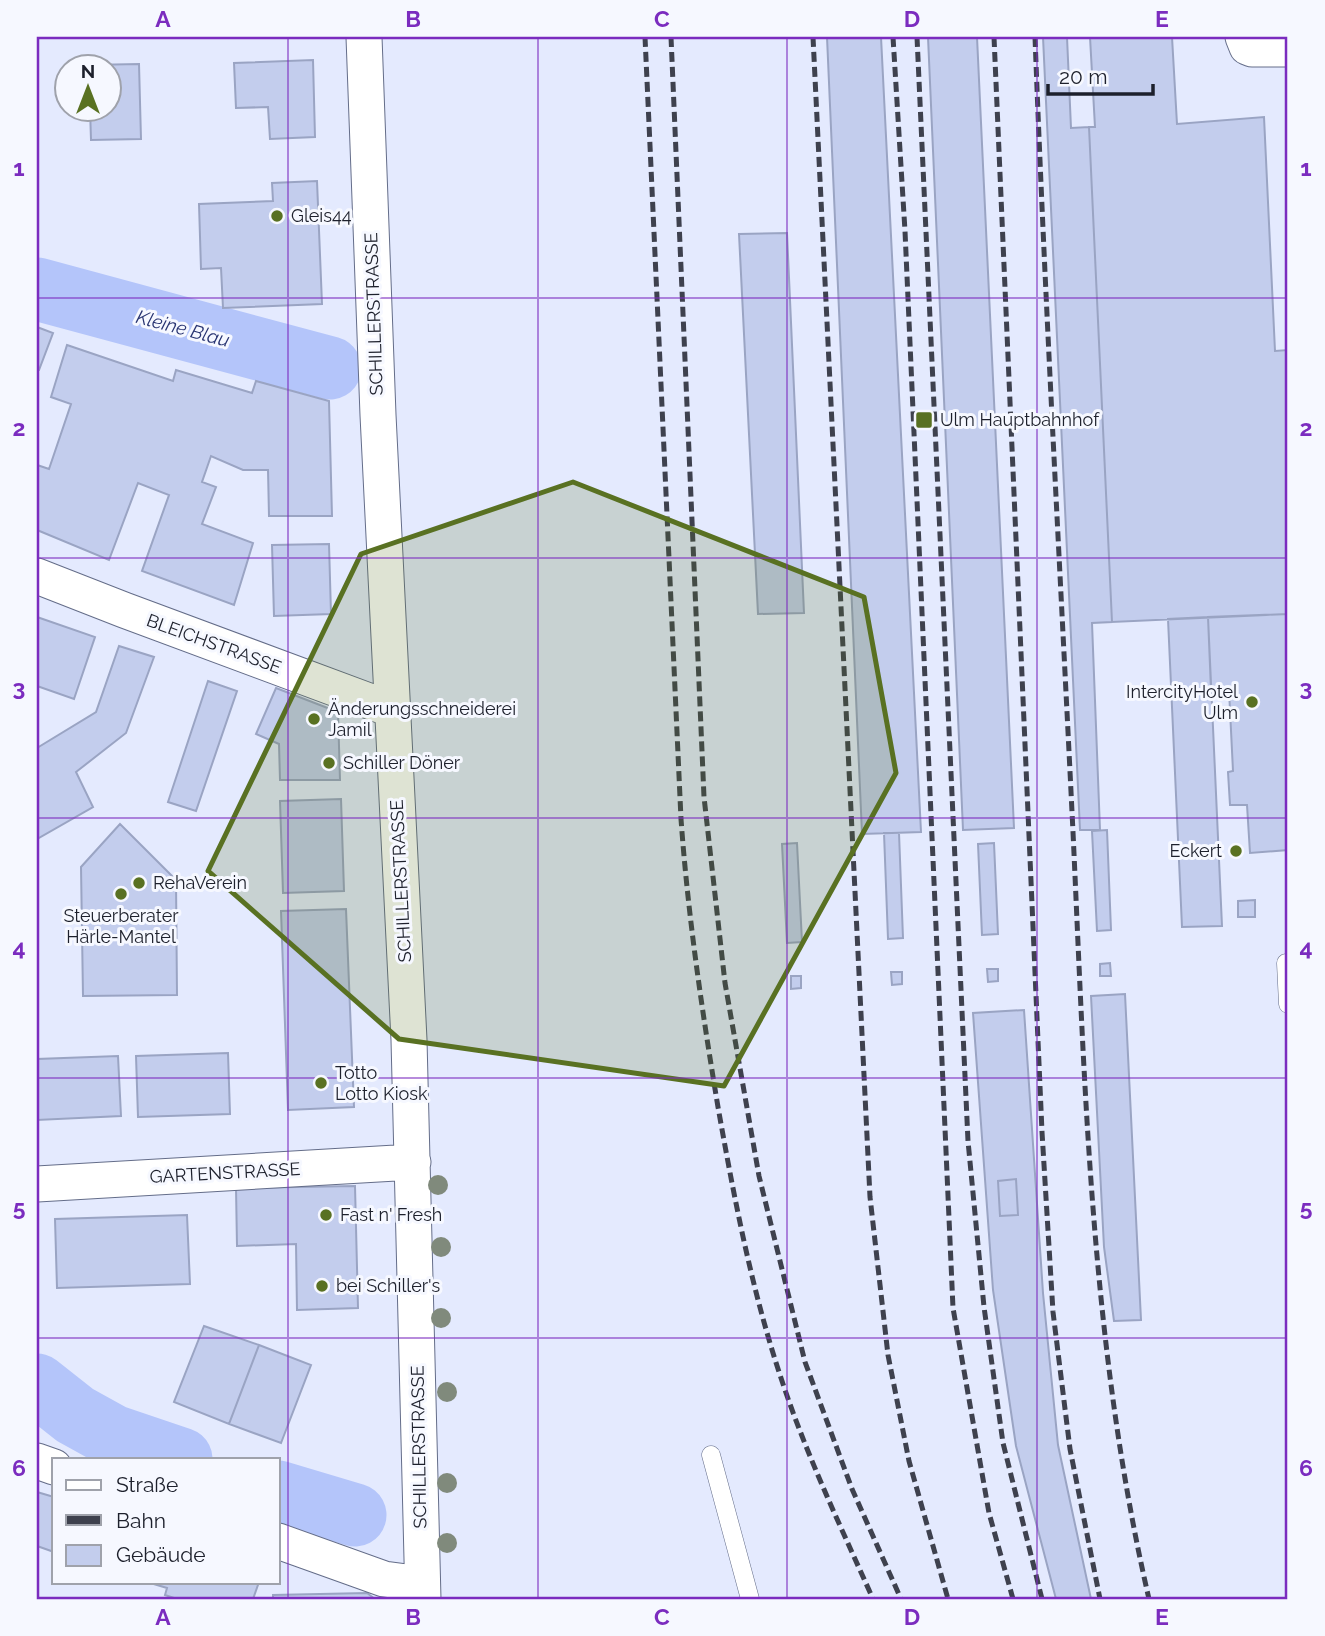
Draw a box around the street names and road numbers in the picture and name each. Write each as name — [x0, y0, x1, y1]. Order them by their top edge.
street label: SCHILLERSTRASSE — [360, 232, 387, 396]
street label: BLEICHSTRASSE — [144, 609, 284, 678]
street label: SCHILLERSTRASSE — [386, 799, 415, 963]
street label: GARTENSTRASSE — [149, 1158, 301, 1187]
street label: SCHILLERSTRASSE — [407, 1365, 430, 1529]

